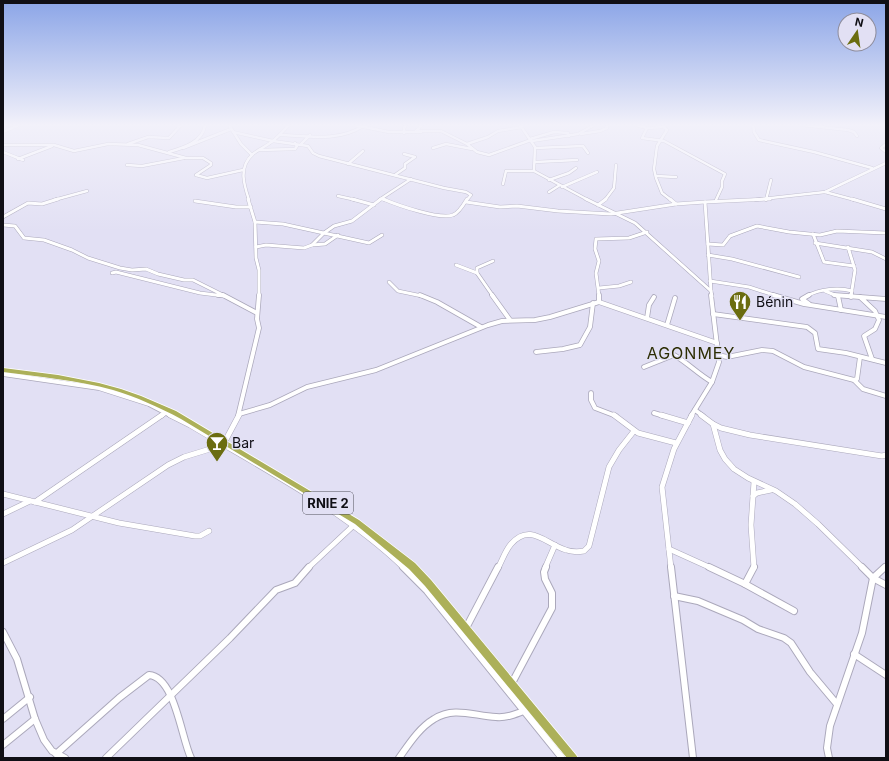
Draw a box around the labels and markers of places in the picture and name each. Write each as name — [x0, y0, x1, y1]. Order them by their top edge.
restaurant icon: Bénin — [727, 289, 753, 322]
place label: Bénin — [756, 293, 793, 310]
bar icon: Bar — [204, 430, 230, 463]
place label: Bar — [232, 434, 254, 451]

